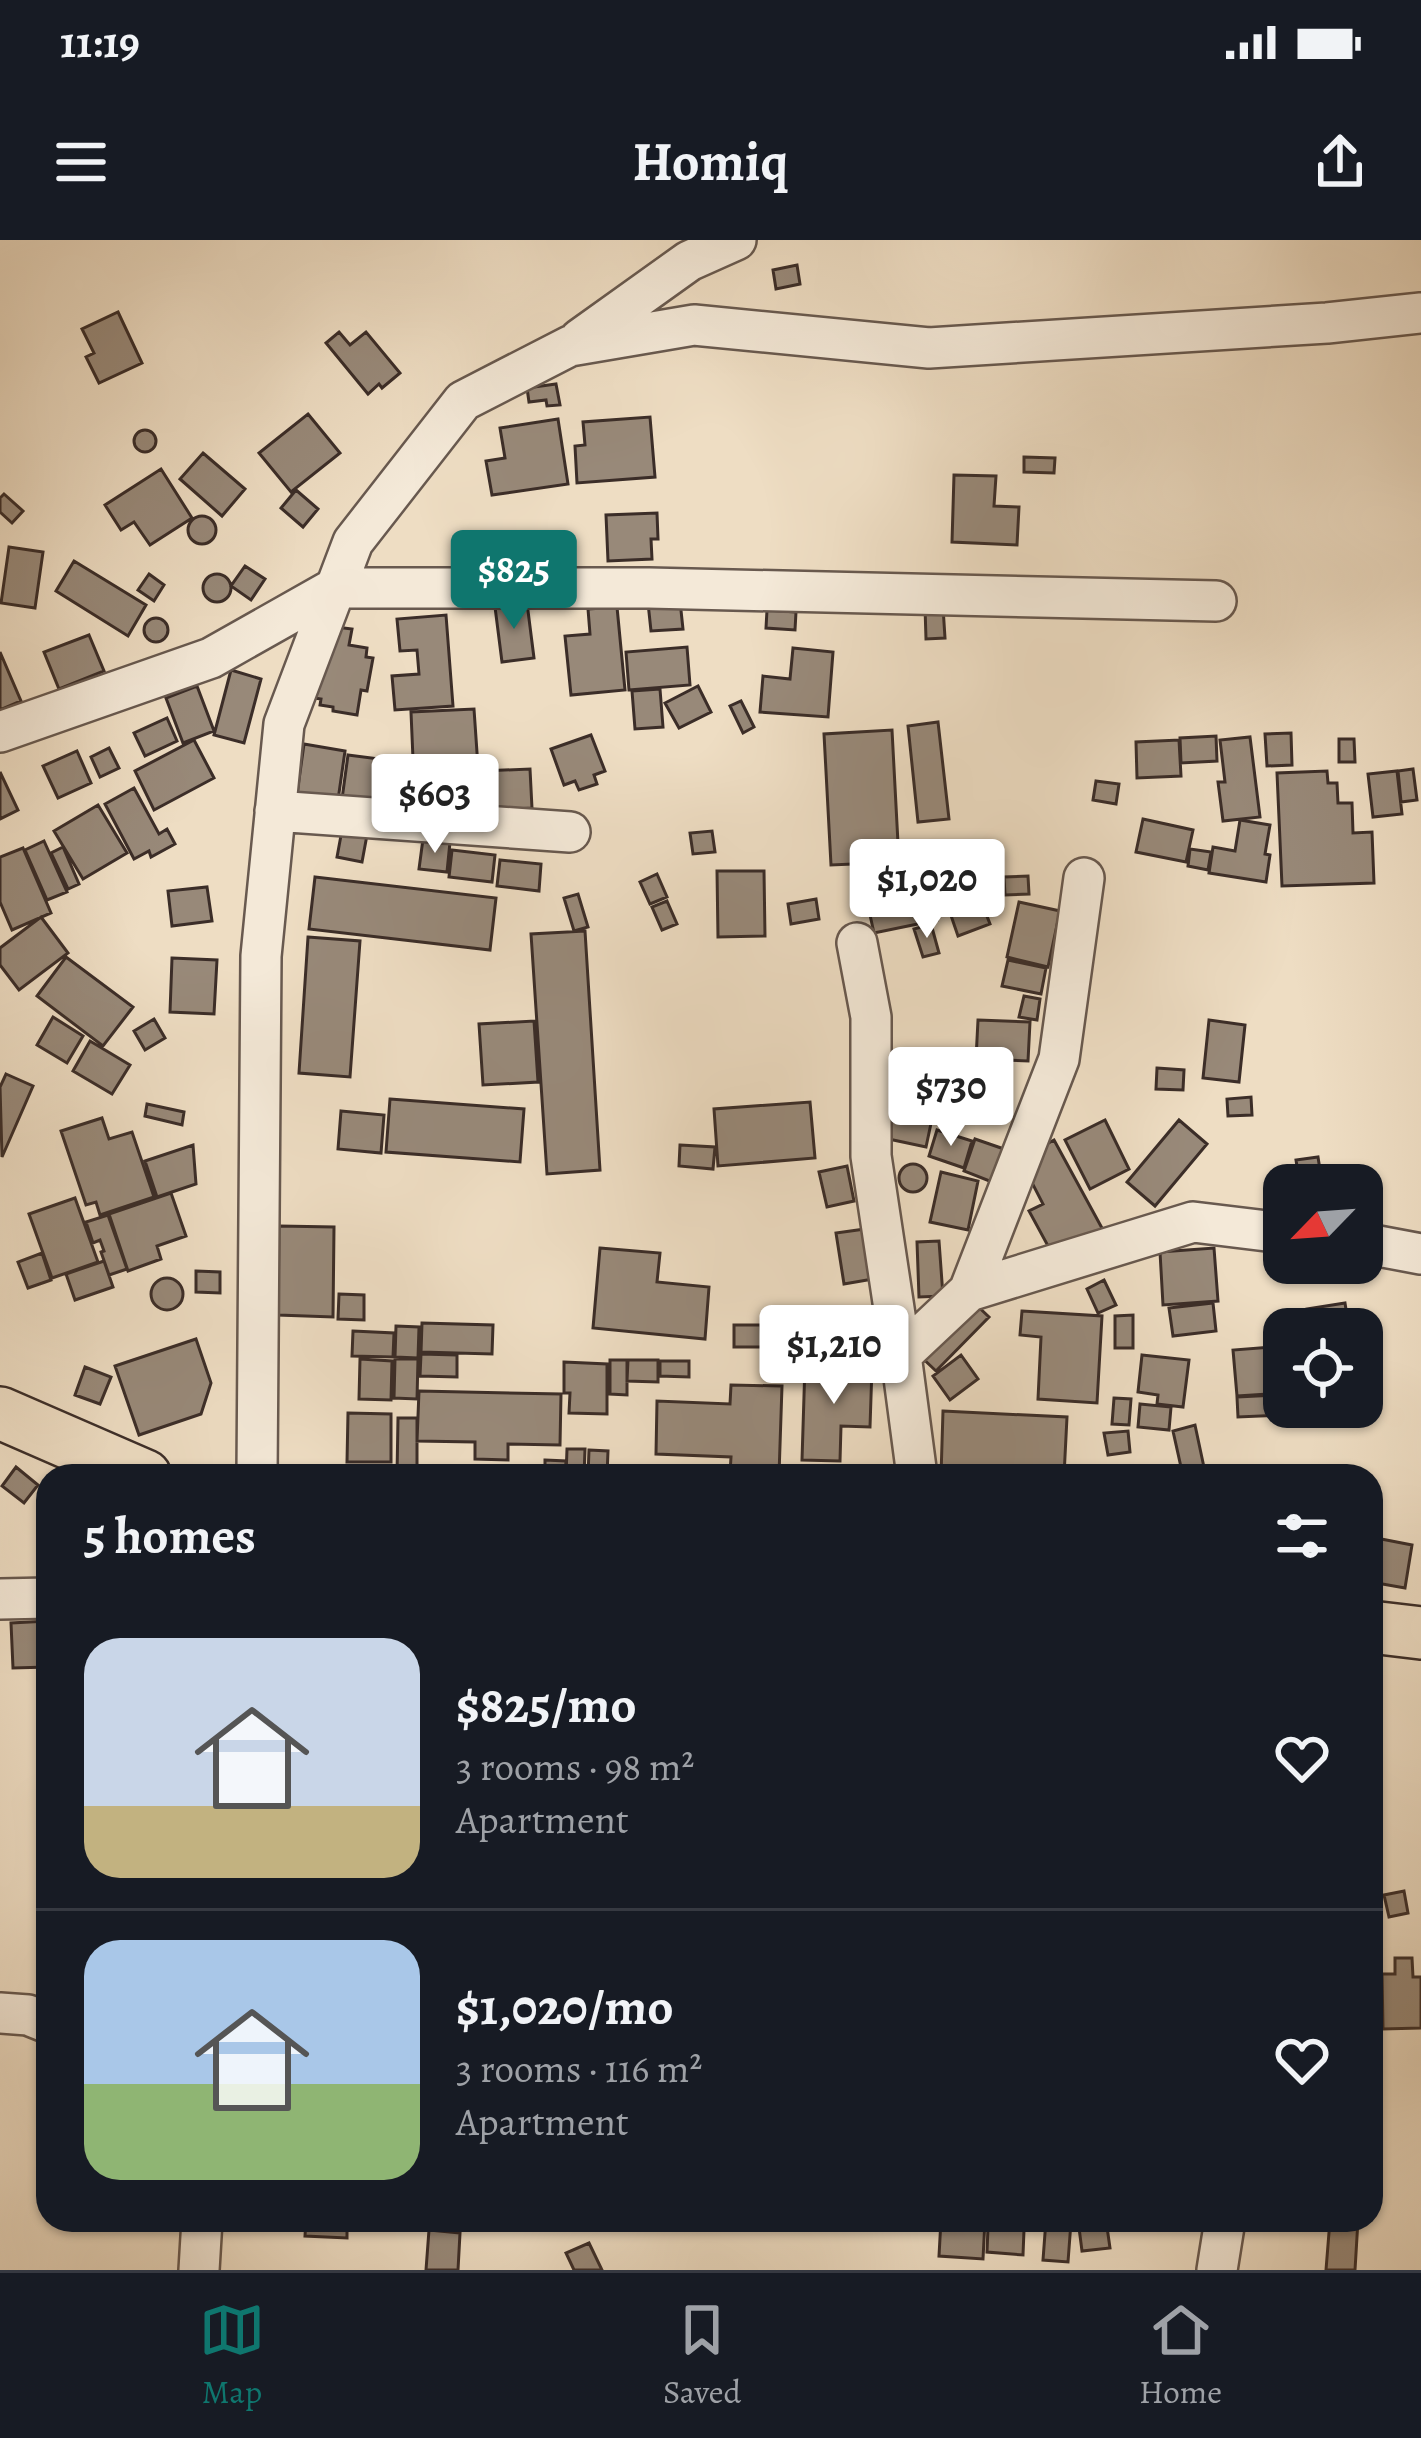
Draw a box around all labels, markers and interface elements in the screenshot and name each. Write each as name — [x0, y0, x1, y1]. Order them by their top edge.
text: 11:19 — [60, 11, 140, 73]
text: Homiq — [632, 125, 789, 199]
icon: menu — [48, 129, 114, 195]
icon: share — [1307, 129, 1373, 195]
pin: $825 — [443, 530, 585, 632]
text: $825 — [478, 542, 550, 595]
pin: $603 — [364, 754, 506, 856]
text: $603 — [399, 766, 471, 819]
pin: $1,020 — [829, 839, 1025, 941]
text: $1,020 — [877, 851, 977, 904]
pin: $730 — [880, 1047, 1022, 1149]
text: $730 — [915, 1059, 987, 1112]
north arrow — [1263, 1164, 1383, 1284]
map controls — [1263, 1164, 1383, 1428]
pin: $1,210 — [736, 1305, 932, 1407]
button: locate — [1263, 1308, 1383, 1428]
text: $1,210 — [786, 1317, 882, 1370]
text: 5 homes — [84, 1501, 256, 1571]
icon: filters — [1269, 1503, 1335, 1569]
text: $825/mo — [456, 1670, 637, 1740]
icon: home — [180, 1686, 324, 1830]
icon: heart — [1269, 1725, 1335, 1791]
text: 3 rooms · 98 m² — [456, 1740, 694, 1793]
text: Apartment — [456, 1793, 629, 1846]
text: $1,020/mo — [456, 1972, 674, 2042]
icon: home — [180, 1988, 324, 2132]
icon: heart — [1269, 2027, 1335, 2093]
text: 3 rooms · 116 m² — [456, 2042, 702, 2095]
text: Apartment — [456, 2095, 629, 2148]
tab: Map — [199, 2297, 265, 2414]
tab: Saved — [663, 2297, 741, 2414]
tab: Home — [1139, 2297, 1222, 2414]

